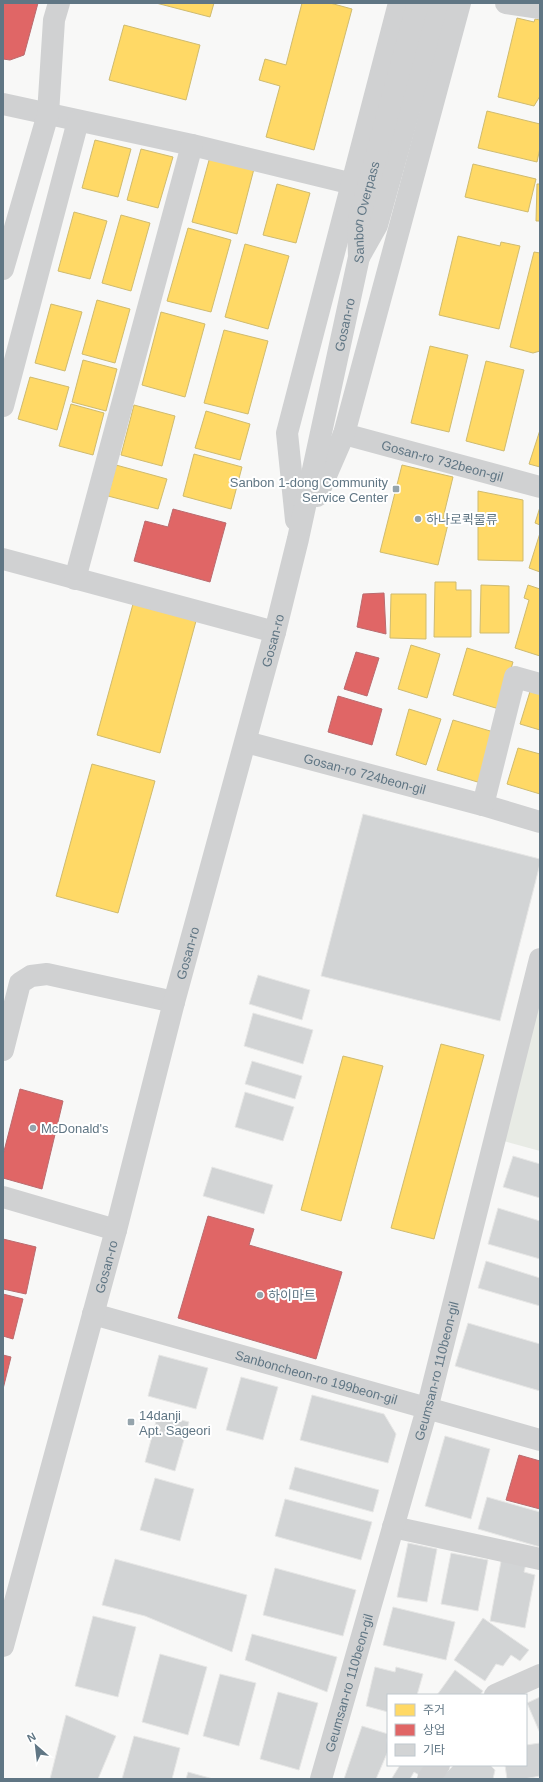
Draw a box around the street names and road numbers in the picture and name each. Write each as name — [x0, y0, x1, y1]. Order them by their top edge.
street label: Sanbon Overpass — [350, 159, 382, 265]
street label: Gosan-ro — [331, 297, 357, 353]
street label: Gosan-ro 732beon-gil — [380, 437, 505, 484]
street label: Gosan-ro — [258, 612, 287, 669]
street label: Gosan-ro 724beon-gil — [302, 750, 428, 797]
street label: Gosan-ro — [173, 925, 202, 981]
street label: Gosan-ro — [92, 1239, 120, 1295]
street label: Geumsan-ro 110beon-gil — [411, 1300, 461, 1442]
street label: Sanboncheon-ro 199beon-gil — [233, 1347, 399, 1407]
street label: Geumsan-ro 110beon-gil — [322, 1612, 375, 1754]

